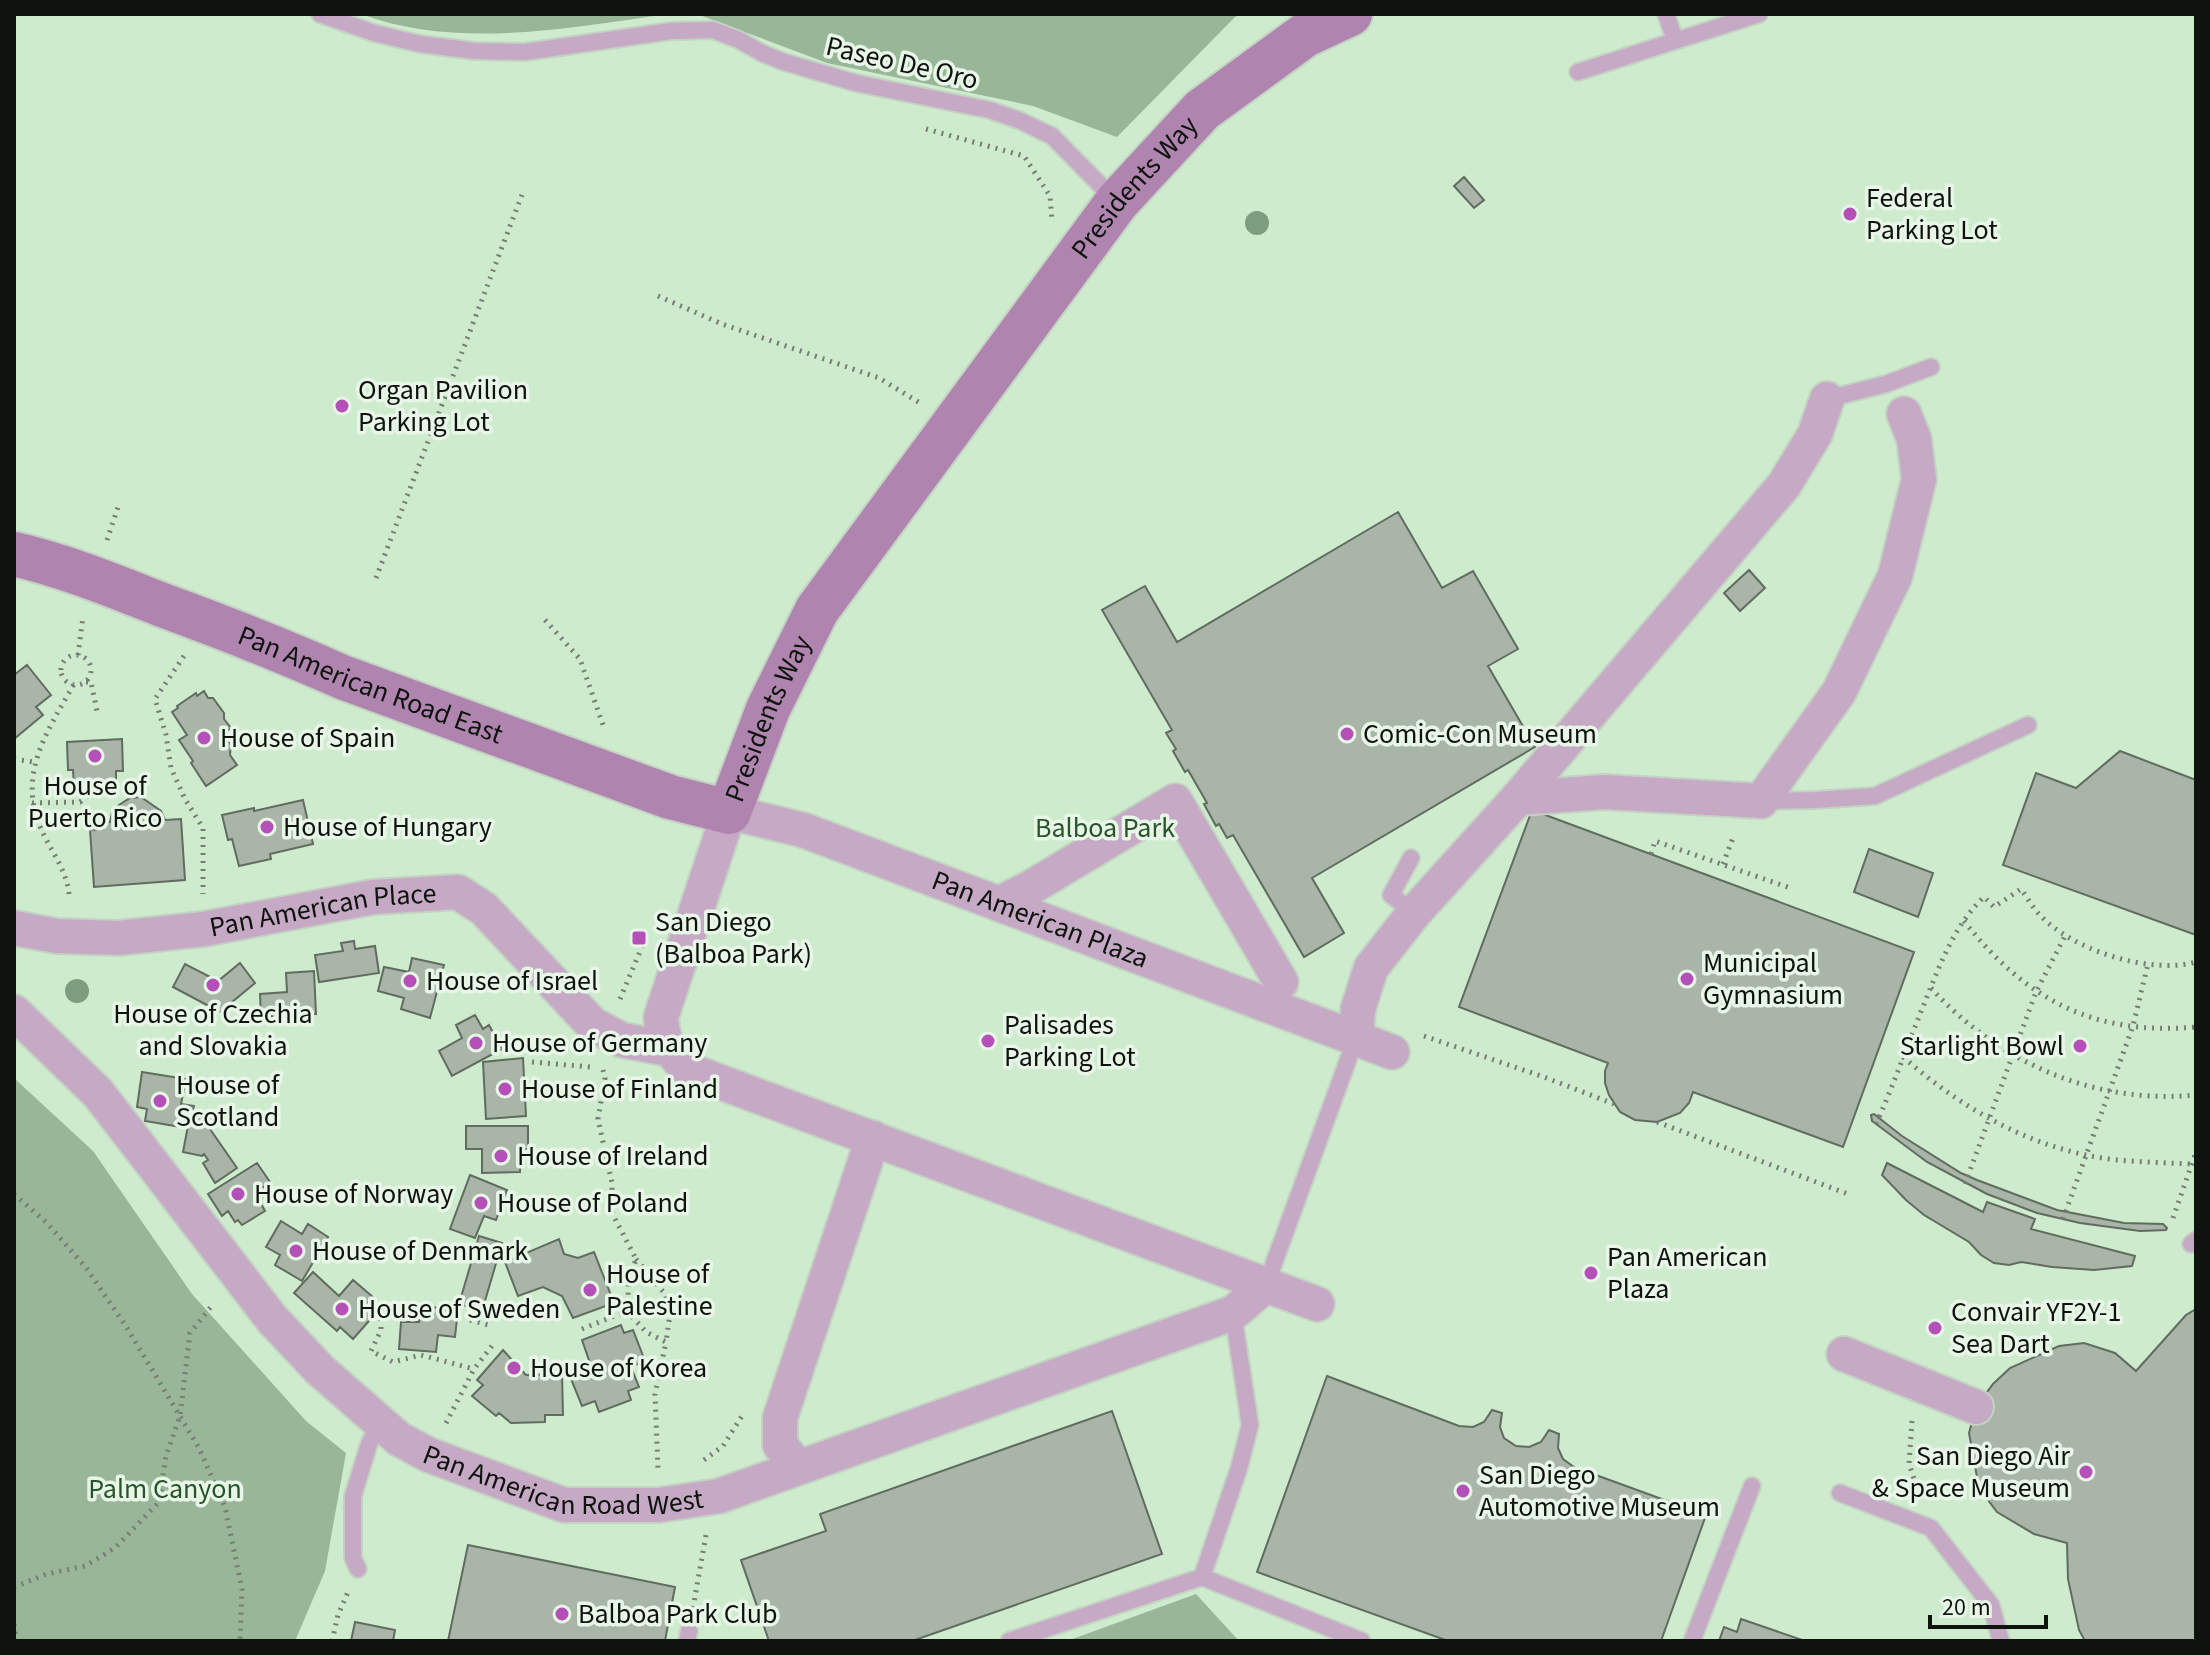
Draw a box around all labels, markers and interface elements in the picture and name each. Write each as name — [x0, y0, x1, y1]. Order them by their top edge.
street label: Paseo De Oro — [822, 26, 982, 100]
street label: Presidents Way — [1061, 107, 1207, 268]
place label: Federal Parking Lot — [1866, 178, 1998, 250]
marker: Federal Parking Lot — [1841, 205, 1859, 223]
place label: Organ Pavilion Parking Lot — [358, 370, 528, 442]
marker: Organ Pavilion Parking Lot — [333, 397, 351, 415]
street label: Pan American Road East — [232, 615, 509, 754]
street label: Presidents Way — [715, 628, 821, 808]
place label: Comic-Con Museum — [1363, 714, 1597, 754]
place label: House of Spain — [220, 718, 395, 758]
marker: Comic-Con Museum — [1338, 725, 1356, 743]
marker: House of Spain — [195, 729, 213, 747]
marker: House of Puerto Rico — [86, 747, 104, 765]
place label: House of Puerto Rico — [28, 766, 162, 838]
place label: House of Hungary — [283, 807, 492, 847]
park label: Balboa Park — [1035, 808, 1175, 848]
marker: House of Hungary — [258, 818, 276, 836]
street label: Pan American Plaza — [926, 860, 1154, 978]
street label: Pan American Place — [206, 873, 438, 948]
place label: San Diego (Balboa Park) — [655, 902, 812, 974]
marker: San Diego (Balboa Park) — [630, 929, 648, 947]
place label: Municipal Gymnasium — [1703, 943, 1843, 1015]
place label: House of Israel — [426, 961, 598, 1001]
marker: Municipal Gymnasium — [1678, 970, 1696, 988]
marker: House of Israel — [401, 972, 419, 990]
marker: House of Czechia and Slovakia — [204, 976, 222, 994]
place label: House of Czechia and Slovakia — [113, 994, 313, 1066]
place label: Palisades Parking Lot — [1004, 1005, 1136, 1077]
place label: House of Germany — [492, 1023, 707, 1063]
place label: Starlight Bowl — [1900, 1026, 2064, 1066]
marker: Palisades Parking Lot — [979, 1032, 997, 1050]
marker: House of Germany — [467, 1034, 485, 1052]
marker: Starlight Bowl — [2071, 1037, 2089, 1055]
place label: House of Scotland — [176, 1065, 280, 1137]
place label: House of Finland — [521, 1069, 718, 1109]
marker: House of Finland — [496, 1080, 514, 1098]
marker: House of Scotland — [151, 1092, 169, 1110]
place label: House of Ireland — [517, 1136, 709, 1176]
marker: House of Ireland — [492, 1147, 510, 1165]
place label: House of Norway — [254, 1174, 453, 1214]
place label: House of Poland — [497, 1183, 688, 1223]
marker: House of Norway — [229, 1185, 247, 1203]
marker: House of Poland — [472, 1194, 490, 1212]
place label: House of Denmark — [312, 1231, 528, 1271]
place label: Pan American Plaza — [1607, 1237, 1768, 1309]
marker: House of Denmark — [287, 1242, 305, 1260]
place label: House of Palestine — [606, 1254, 713, 1326]
marker: Pan American Plaza — [1582, 1264, 1600, 1282]
marker: House of Palestine — [581, 1281, 599, 1299]
place label: House of Sweden — [358, 1289, 560, 1329]
place label: Convair YF2Y-1 Sea Dart — [1951, 1292, 2122, 1364]
marker: House of Sweden — [333, 1300, 351, 1318]
marker: Convair YF2Y-1 Sea Dart — [1926, 1319, 1944, 1337]
place label: House of Korea — [530, 1348, 707, 1388]
marker: House of Korea — [505, 1359, 523, 1377]
street label: Pan American Road West — [417, 1434, 706, 1525]
place label: San Diego Air & Space Museum — [1872, 1436, 2070, 1508]
place label: San Diego Automotive Museum — [1479, 1455, 1720, 1527]
marker: San Diego Air & Space Museum — [2077, 1463, 2095, 1481]
park label: Palm Canyon — [88, 1469, 242, 1509]
marker: San Diego Automotive Museum — [1454, 1482, 1472, 1500]
scale bar — [1930, 1579, 2046, 1629]
text: 20 m — [1942, 1590, 1991, 1625]
place label: Balboa Park Club — [578, 1594, 778, 1634]
marker: Balboa Park Club — [553, 1605, 571, 1623]

